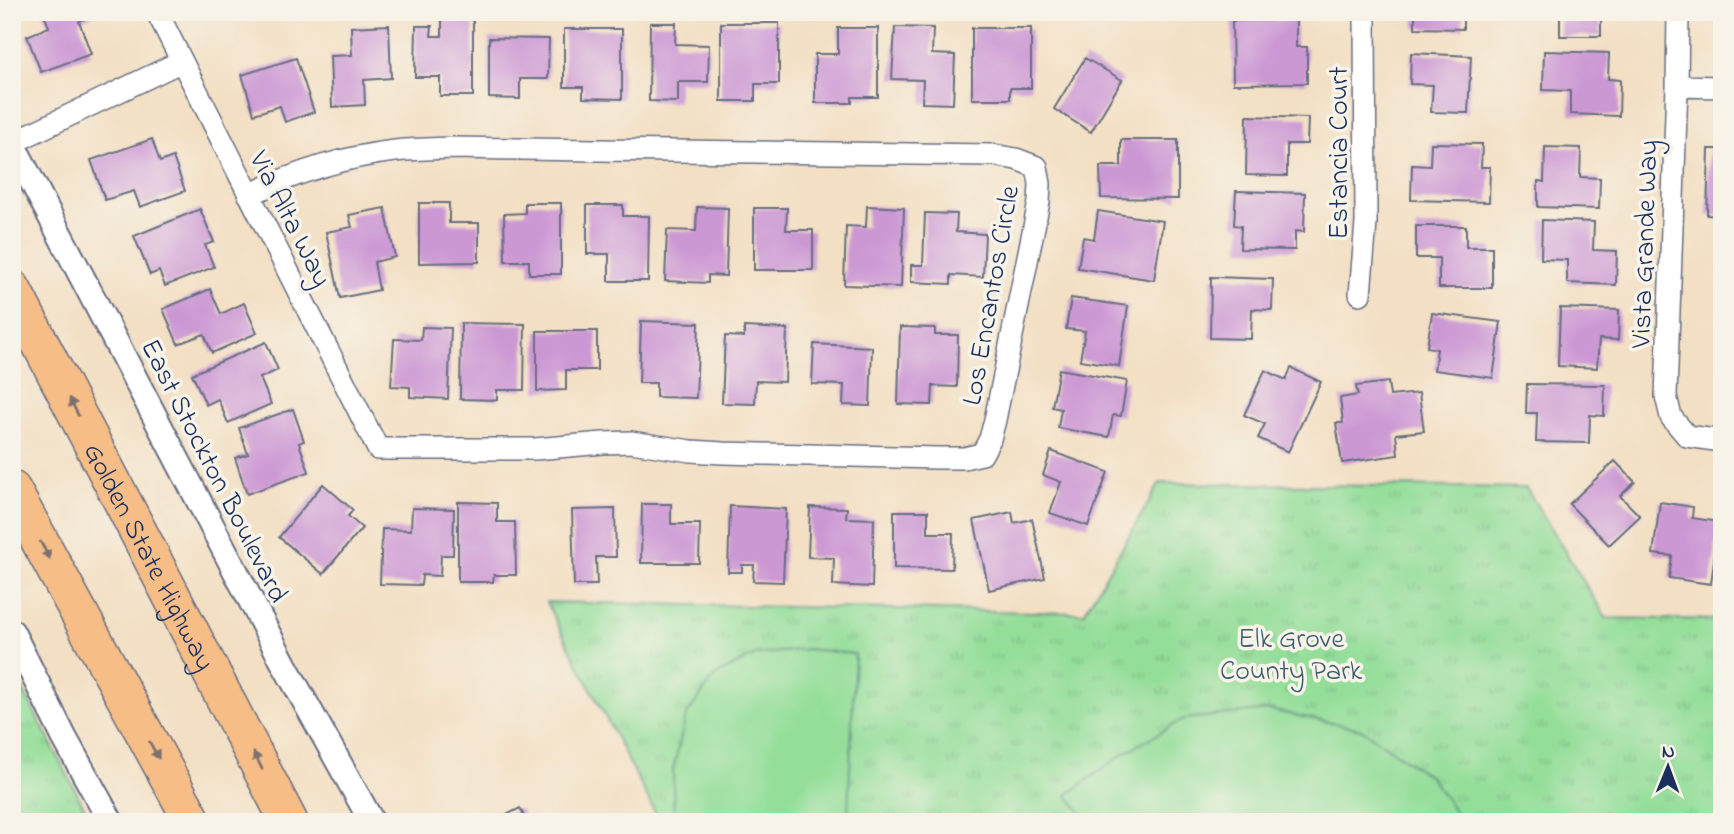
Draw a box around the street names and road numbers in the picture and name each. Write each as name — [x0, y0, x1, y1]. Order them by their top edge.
street label: Estancia Court — [1320, 66, 1361, 240]
street label: Vista Grande Way — [1622, 139, 1671, 350]
street label: Via Alta Way — [237, 144, 341, 295]
street label: Los Encantos Circle — [953, 182, 1032, 409]
street label: East Stockton Boulevard — [129, 333, 297, 611]
street label: Golden State Highway — [71, 437, 224, 679]

